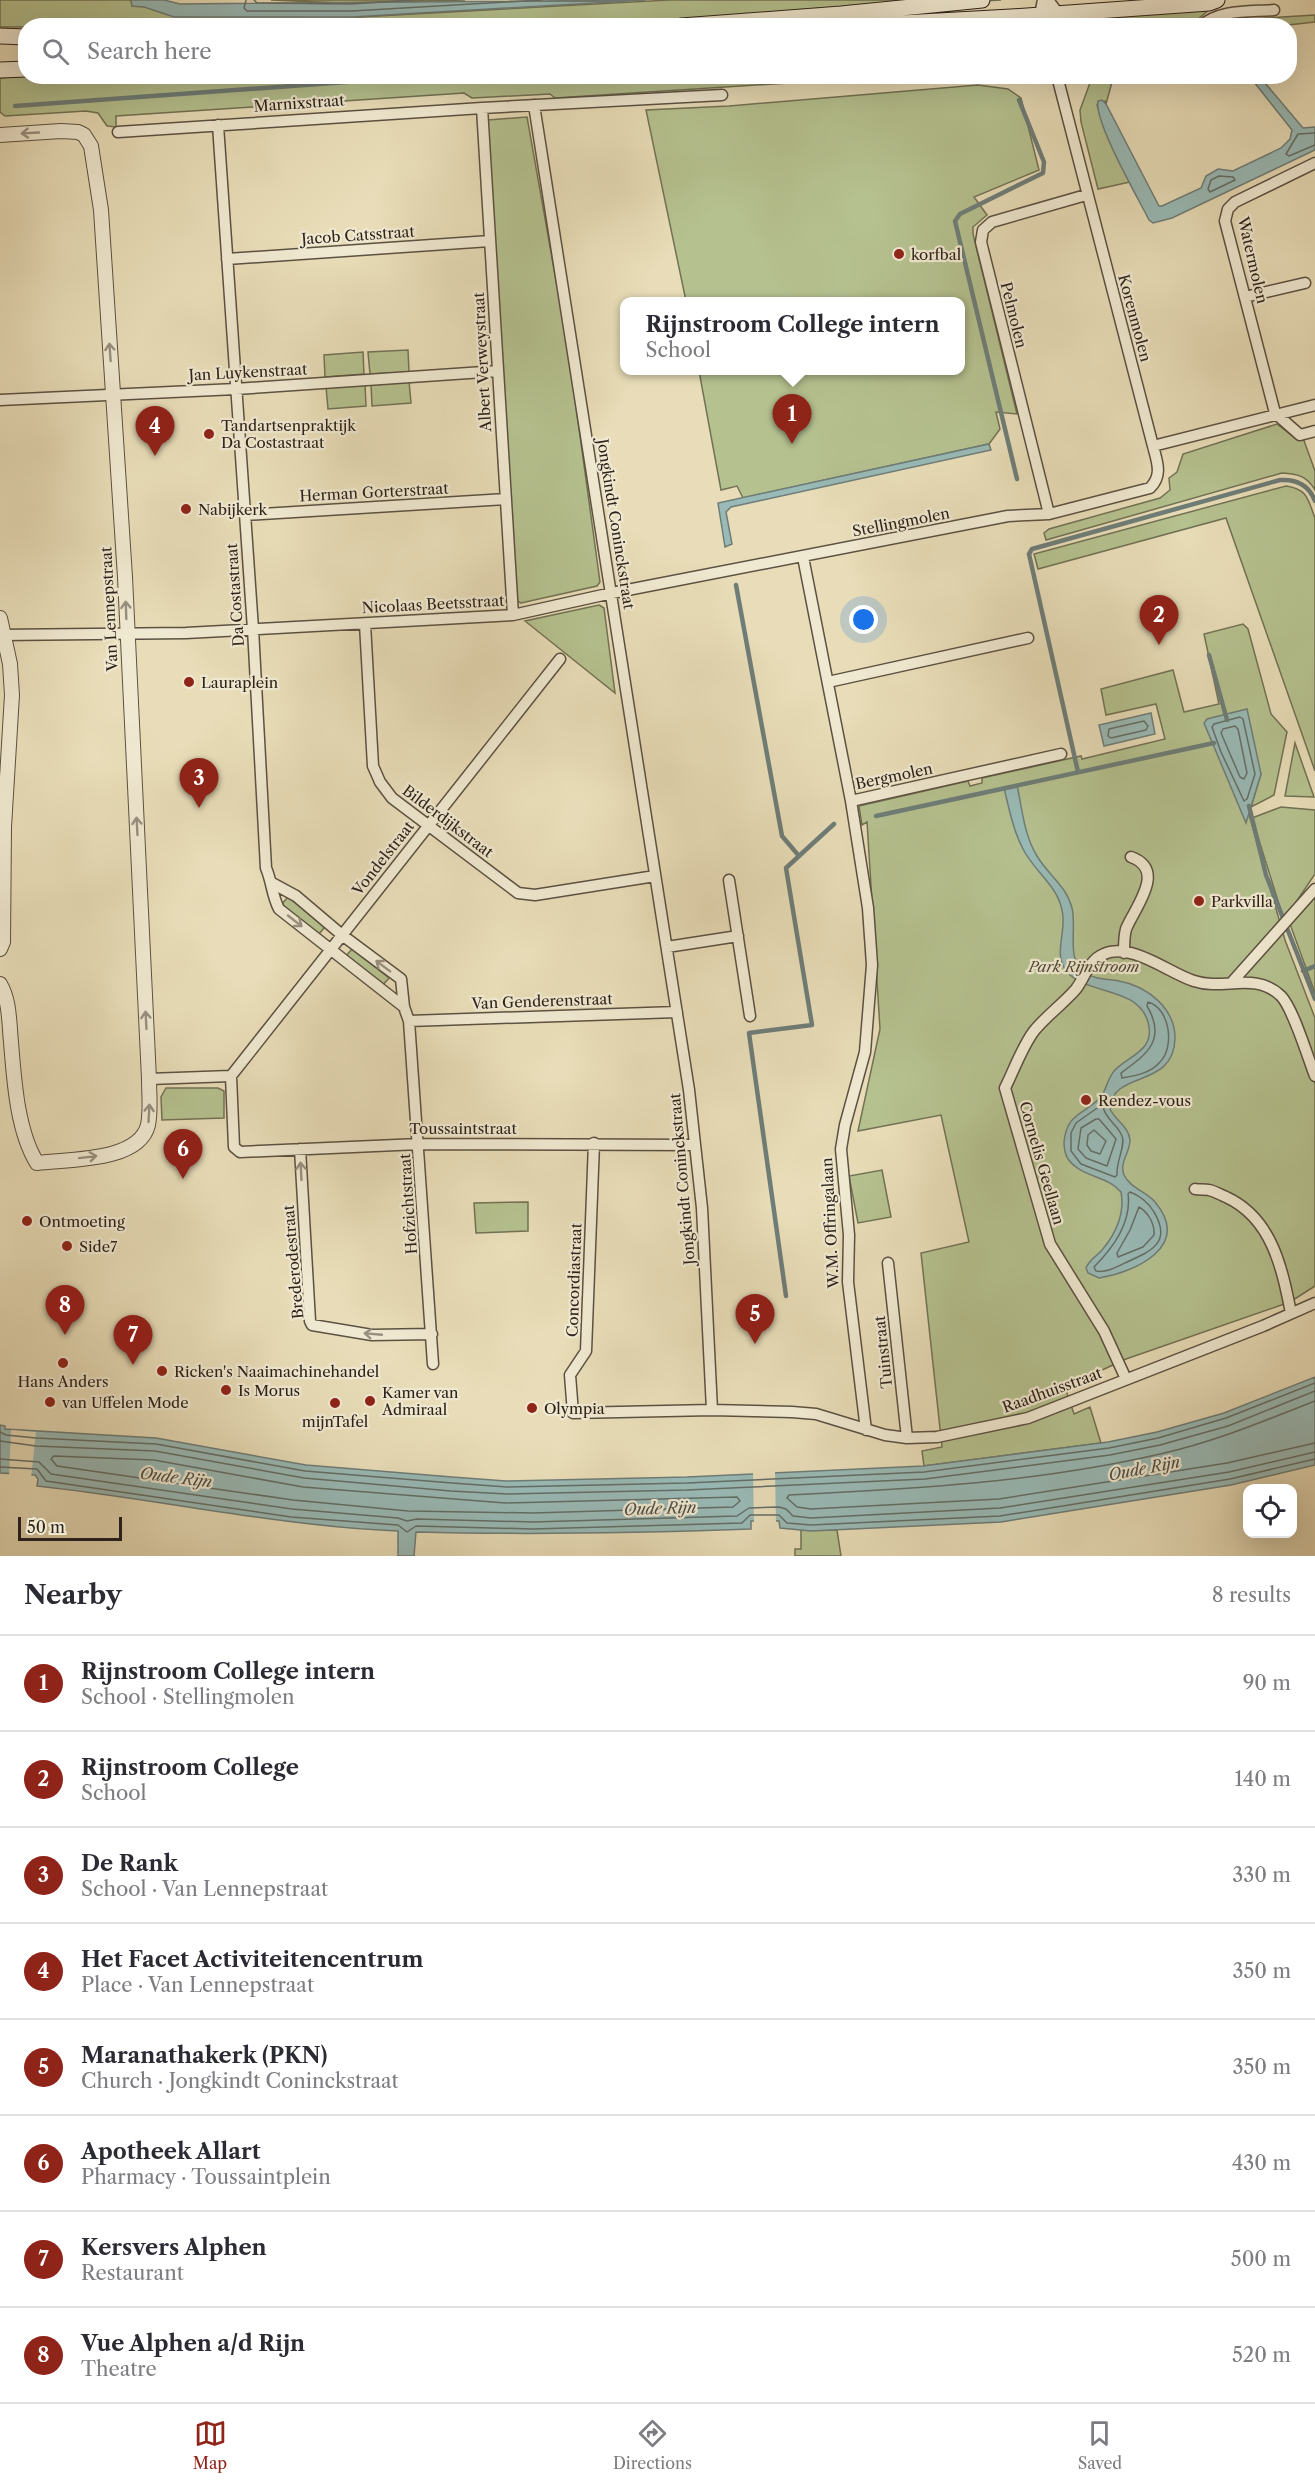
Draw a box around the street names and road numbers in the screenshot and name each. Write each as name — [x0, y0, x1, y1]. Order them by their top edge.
street label: Marnixstraat — [253, 90, 346, 116]
street label: Watermolen — [1234, 214, 1272, 306]
street label: Jacob Catsstraat — [299, 222, 416, 249]
street label: Korenmolen — [1114, 272, 1156, 364]
street label: Pelmolen — [997, 280, 1032, 351]
street label: Albert Verweystraat — [469, 291, 495, 433]
street label: Jan Luykenstraat — [186, 359, 308, 385]
street label: Jongkindt Coninckstraat — [593, 435, 639, 611]
street label: Herman Gorterstraat — [299, 479, 450, 505]
street label: Stellingmolen — [851, 503, 952, 541]
street label: Da Costastraat — [222, 542, 248, 647]
street label: Van Lennepstraat — [96, 546, 122, 673]
street label: Nicolaas Beetsstraat — [361, 591, 506, 617]
street label: Bergmolen — [854, 758, 935, 793]
street label: Bilderdijkstraat — [399, 781, 498, 862]
street label: Vondelstraat — [347, 816, 418, 900]
street label: Van Genderenstraat — [470, 989, 614, 1013]
street label: Jongkindt Coninckstraat — [665, 1092, 699, 1268]
street label: Cornelis Geellaan — [1015, 1099, 1069, 1227]
street label: Toussaintstraat — [409, 1119, 517, 1138]
street label: Hofzichtstraat — [395, 1152, 421, 1255]
street label: W.M. Offringalaan — [817, 1157, 843, 1290]
street label: Brederodestraat — [278, 1203, 307, 1320]
street label: Concordiastraat — [563, 1222, 586, 1337]
street label: Tuinstraat — [870, 1314, 896, 1389]
street label: Raadhuisstraat — [1000, 1363, 1105, 1417]

